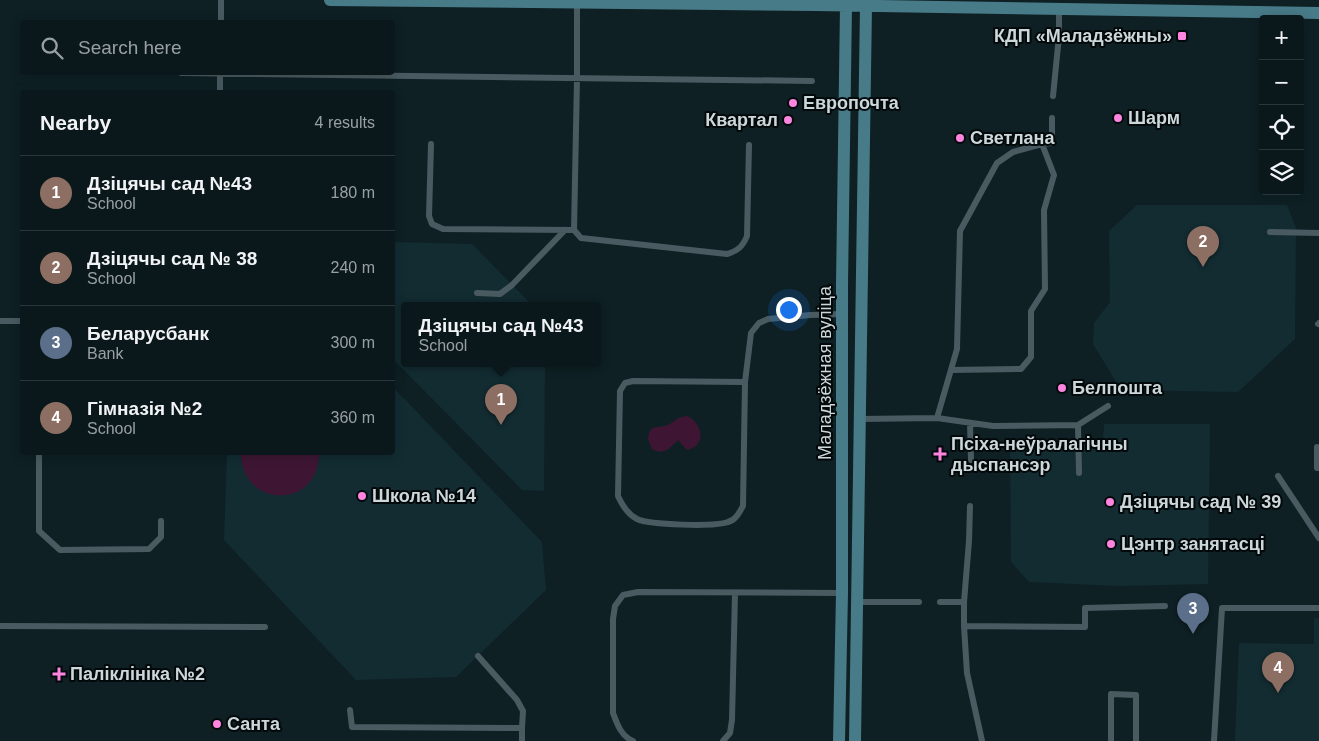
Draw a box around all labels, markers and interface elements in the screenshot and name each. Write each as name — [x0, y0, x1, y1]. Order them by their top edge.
map controls — [1259, 15, 1304, 195]
button: + — [1259, 15, 1304, 60]
search box — [20, 20, 395, 75]
place label: КДП «Маладзёжны» — [994, 26, 1172, 46]
marker: КДП «Маладзёжны» — [1176, 30, 1188, 42]
icon: search — [38, 34, 66, 62]
text: Search here — [78, 37, 182, 58]
button: − — [1259, 60, 1304, 105]
place label: Европочта — [803, 93, 900, 113]
marker: Европочта — [787, 97, 799, 109]
button: locate — [1259, 105, 1304, 150]
place label: Шарм — [1128, 108, 1180, 128]
place label: Квартал — [705, 110, 778, 130]
text: Nearby — [40, 111, 111, 134]
marker: Шарм — [1112, 112, 1124, 124]
text: 4 results — [315, 114, 375, 131]
marker: Квартал — [782, 114, 794, 126]
place label: Светлана — [970, 128, 1055, 148]
marker: Светлана — [954, 132, 966, 144]
button: layers — [1259, 150, 1304, 195]
text: Дзіцячы сад №43 — [87, 173, 252, 194]
text: 1 — [52, 184, 60, 201]
text: 180 m — [331, 184, 375, 201]
text: School — [87, 195, 136, 212]
pin: 2 — [1187, 226, 1219, 267]
text: Дзіцячы сад № 38 — [87, 248, 257, 269]
text: 2 — [52, 259, 60, 276]
text: 240 m — [331, 259, 375, 276]
text: School — [87, 270, 136, 287]
street label: Маладзёжная вуліца — [815, 285, 835, 460]
your location — [776, 297, 802, 323]
popup — [401, 302, 601, 367]
text: Дзіцячы сад №43 — [418, 315, 584, 336]
text: Беларусбанк — [87, 323, 209, 344]
text: 3 — [52, 334, 60, 351]
text: 300 m — [331, 334, 375, 351]
text: School — [418, 337, 467, 354]
text: Bank — [87, 345, 123, 362]
place label: Белпошта — [1072, 378, 1163, 398]
marker: Белпошта — [1056, 382, 1068, 394]
pin: 1 — [485, 384, 517, 425]
text: Гімназія №2 — [87, 398, 202, 419]
text: 4 — [52, 409, 60, 426]
text: 360 m — [331, 409, 375, 426]
text: School — [87, 420, 136, 437]
place label: Псіха-неўралагічны дыспансэр — [951, 434, 1128, 475]
marker: Псіха-неўралагічны дыспансэр — [933, 447, 947, 461]
place label: Школа №14 — [372, 486, 476, 506]
marker: Школа №14 — [356, 490, 368, 502]
place label: Дзіцячы сад № 39 — [1120, 492, 1281, 512]
marker: Дзіцячы сад № 39 — [1104, 496, 1116, 508]
place label: Цэнтр занятасці — [1121, 534, 1265, 554]
marker: Цэнтр занятасці — [1105, 538, 1117, 550]
pin: 3 — [1177, 593, 1209, 634]
pin: 4 — [1262, 652, 1294, 693]
place label: Паліклініка №2 — [70, 664, 205, 684]
marker: Паліклініка №2 — [52, 667, 66, 681]
place label: Санта — [227, 714, 281, 734]
marker: Санта — [211, 718, 223, 730]

